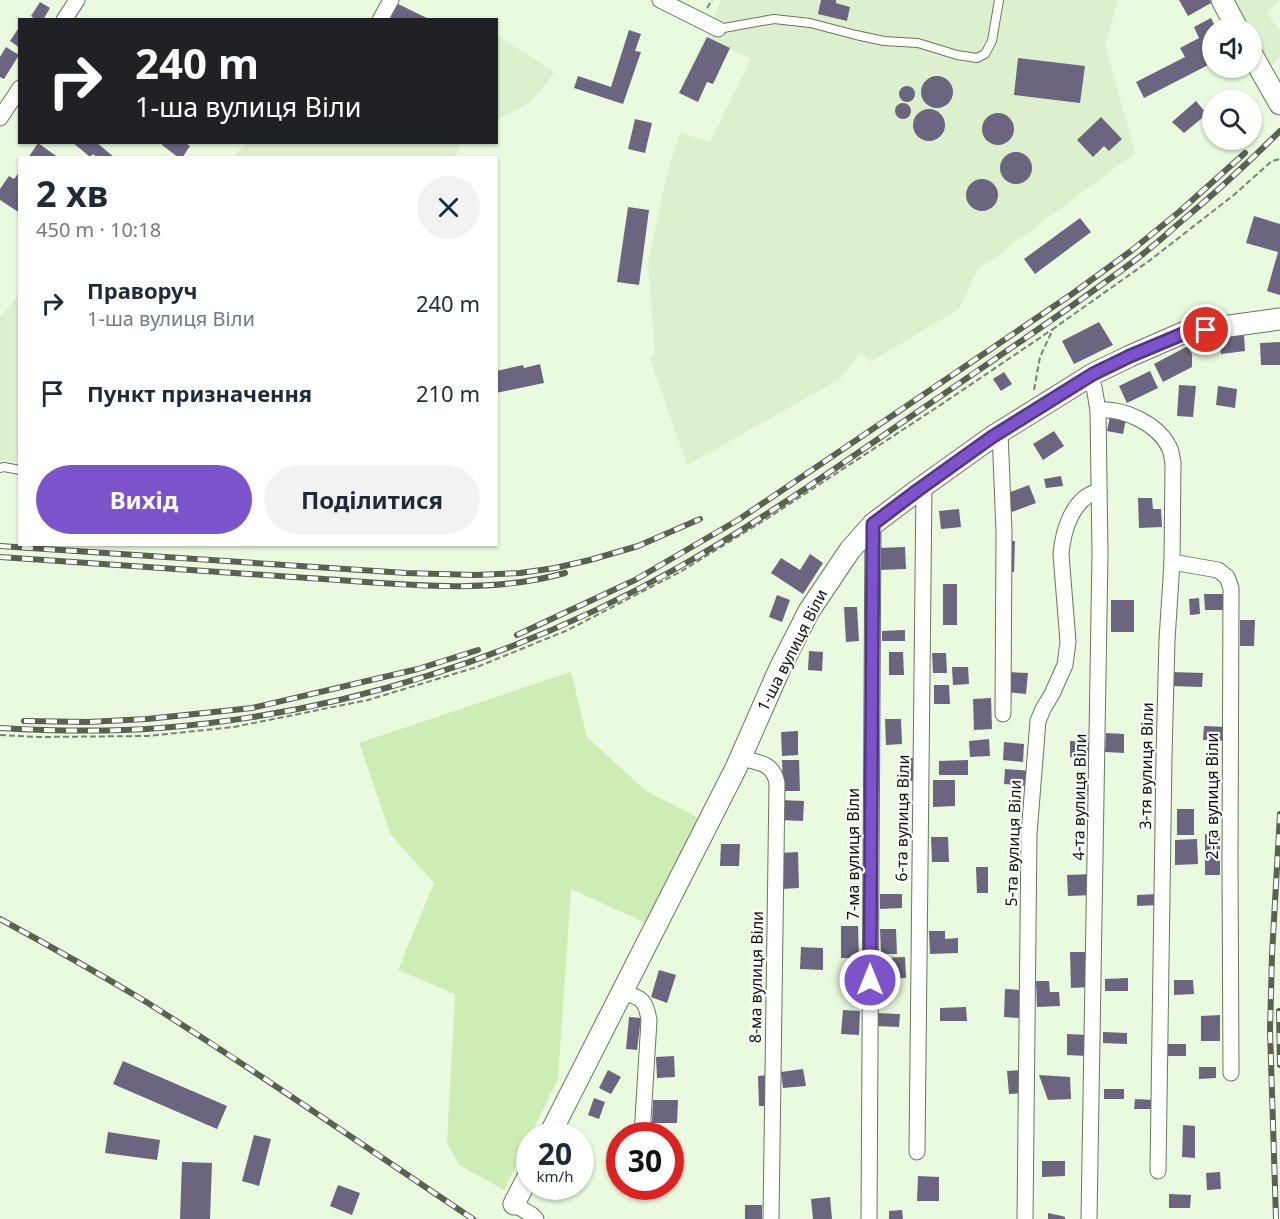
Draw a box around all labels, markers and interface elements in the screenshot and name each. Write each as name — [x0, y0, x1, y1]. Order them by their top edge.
map controls — [1202, 18, 1262, 150]
button: sound — [1202, 18, 1262, 78]
text: 240 m — [135, 34, 259, 91]
icon: right — [36, 42, 114, 120]
text: 1-ша вулиця Віли — [135, 88, 362, 125]
button: search — [1202, 90, 1262, 150]
text: 2 хв — [36, 169, 108, 218]
button: close — [417, 176, 480, 239]
text: 450 m · 10:18 — [36, 216, 161, 243]
text: Праворуч — [87, 275, 198, 305]
icon: right — [36, 287, 69, 320]
text: 240 m — [416, 288, 480, 318]
pin — [1180, 304, 1231, 355]
text: 1-ша вулиця Віли — [87, 305, 255, 332]
icon: arrive — [1189, 313, 1222, 346]
icon: arrive — [36, 377, 69, 410]
text: Пункт призначення — [87, 378, 312, 408]
text: 210 m — [416, 378, 480, 408]
button: Вихід — [36, 465, 252, 534]
button: Поділитися — [264, 465, 480, 534]
street label: 1-ша вулиця Віли — [752, 585, 832, 715]
street label: 3-тя вулиця Віли — [1134, 702, 1158, 830]
street label: 4-та вулиця Віли — [1067, 733, 1091, 861]
street label: 2-га вулиця Віли — [1201, 733, 1223, 859]
street label: 6-та вулиця Віли — [890, 754, 914, 882]
street label: 5-та вулиця Віли — [1000, 779, 1026, 907]
street label: 7-ма вулиця Віли — [842, 788, 864, 920]
street label: 8-ма вулиця Віли — [744, 911, 768, 1043]
position arrow — [838, 948, 902, 1012]
speed limit sign: 30 — [606, 1122, 684, 1200]
text: 20 — [538, 1133, 572, 1174]
text: km/h — [537, 1166, 573, 1186]

